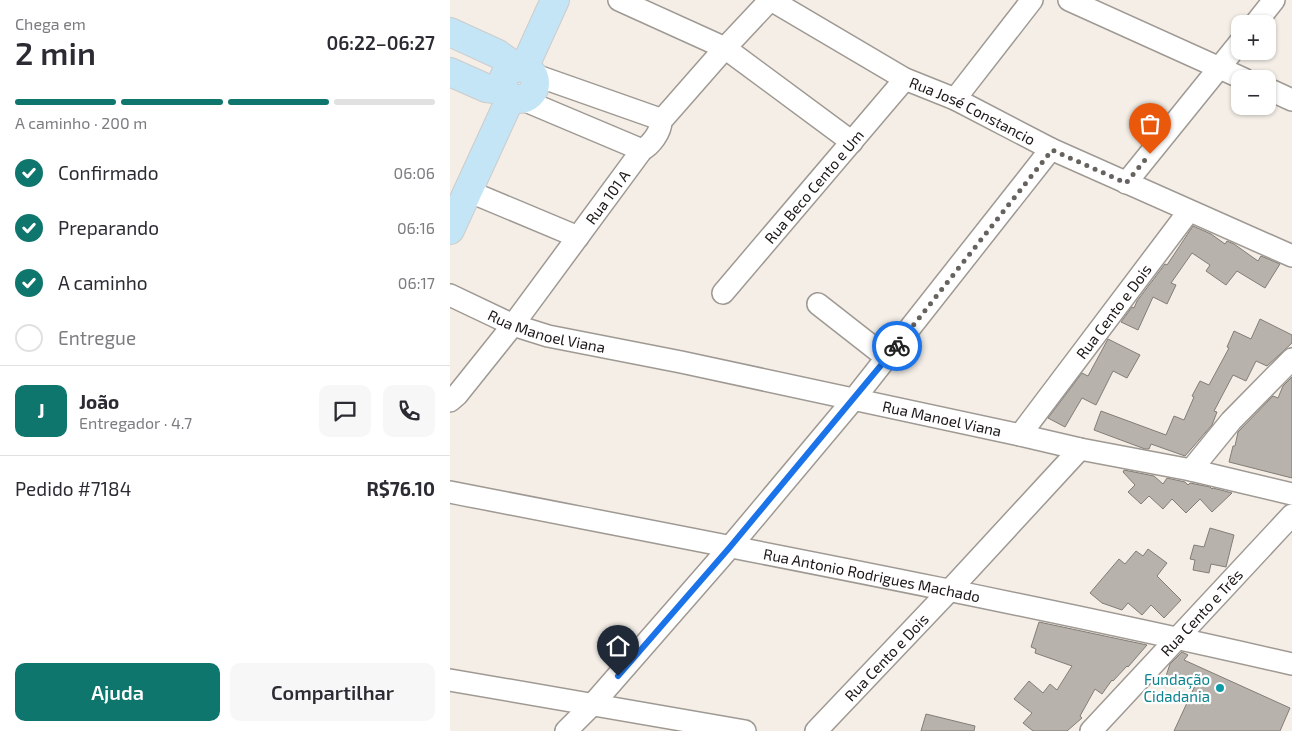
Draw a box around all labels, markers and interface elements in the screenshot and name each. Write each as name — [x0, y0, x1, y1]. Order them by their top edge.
text: Chega em — [15, 14, 86, 33]
map controls — [1231, 15, 1276, 115]
button: + — [1231, 15, 1276, 60]
text: 06:22–06:27 — [326, 31, 435, 54]
text: 2 min — [15, 33, 96, 71]
button: − — [1231, 70, 1276, 115]
street label: Rua José Constancio — [907, 73, 1038, 148]
pin — [1129, 103, 1171, 154]
icon: bag — [1136, 110, 1164, 138]
text: A caminho · 200 m — [15, 113, 147, 132]
street label: Rua Beco Cento e Um — [760, 126, 867, 247]
icon: check — [15, 159, 43, 187]
text: Confirmado — [58, 161, 159, 184]
text: 06:06 — [394, 163, 435, 182]
street label: Rua 101 A — [582, 166, 634, 228]
icon: check — [15, 214, 43, 242]
text: Preparando — [58, 216, 159, 239]
text: 06:16 — [397, 218, 435, 237]
street label: Rua Cento e Dois — [1072, 260, 1155, 362]
icon: check — [15, 269, 43, 297]
text: A caminho — [58, 271, 148, 294]
text: 06:17 — [398, 273, 435, 292]
street label: Rua Manoel Viana — [485, 305, 607, 356]
courier — [872, 321, 922, 371]
text: Entregue — [58, 326, 136, 349]
icon: bike — [883, 332, 911, 360]
button: chat — [319, 385, 371, 437]
button: phone — [383, 385, 435, 437]
text: João — [79, 390, 119, 413]
street label: Rua Manoel Viana — [881, 397, 1003, 440]
text: J — [37, 399, 45, 422]
text: Entregador · 4.7 — [79, 413, 192, 432]
text: Pedido #7184 — [15, 477, 131, 500]
text: R$76.10 — [366, 477, 435, 500]
street label: Rua Antonio Rodrigues Machado — [762, 544, 982, 605]
street label: Rua Cento e Três — [1157, 565, 1246, 660]
street label: Rua Cento e Dois — [841, 610, 932, 704]
pin — [597, 625, 639, 676]
icon: home — [604, 632, 632, 660]
button: Ajuda — [15, 663, 220, 721]
button: Compartilhar — [230, 663, 435, 721]
place label: Fundação Cidadania — [1143, 670, 1210, 705]
marker: Fundação Cidadania — [1214, 682, 1226, 694]

